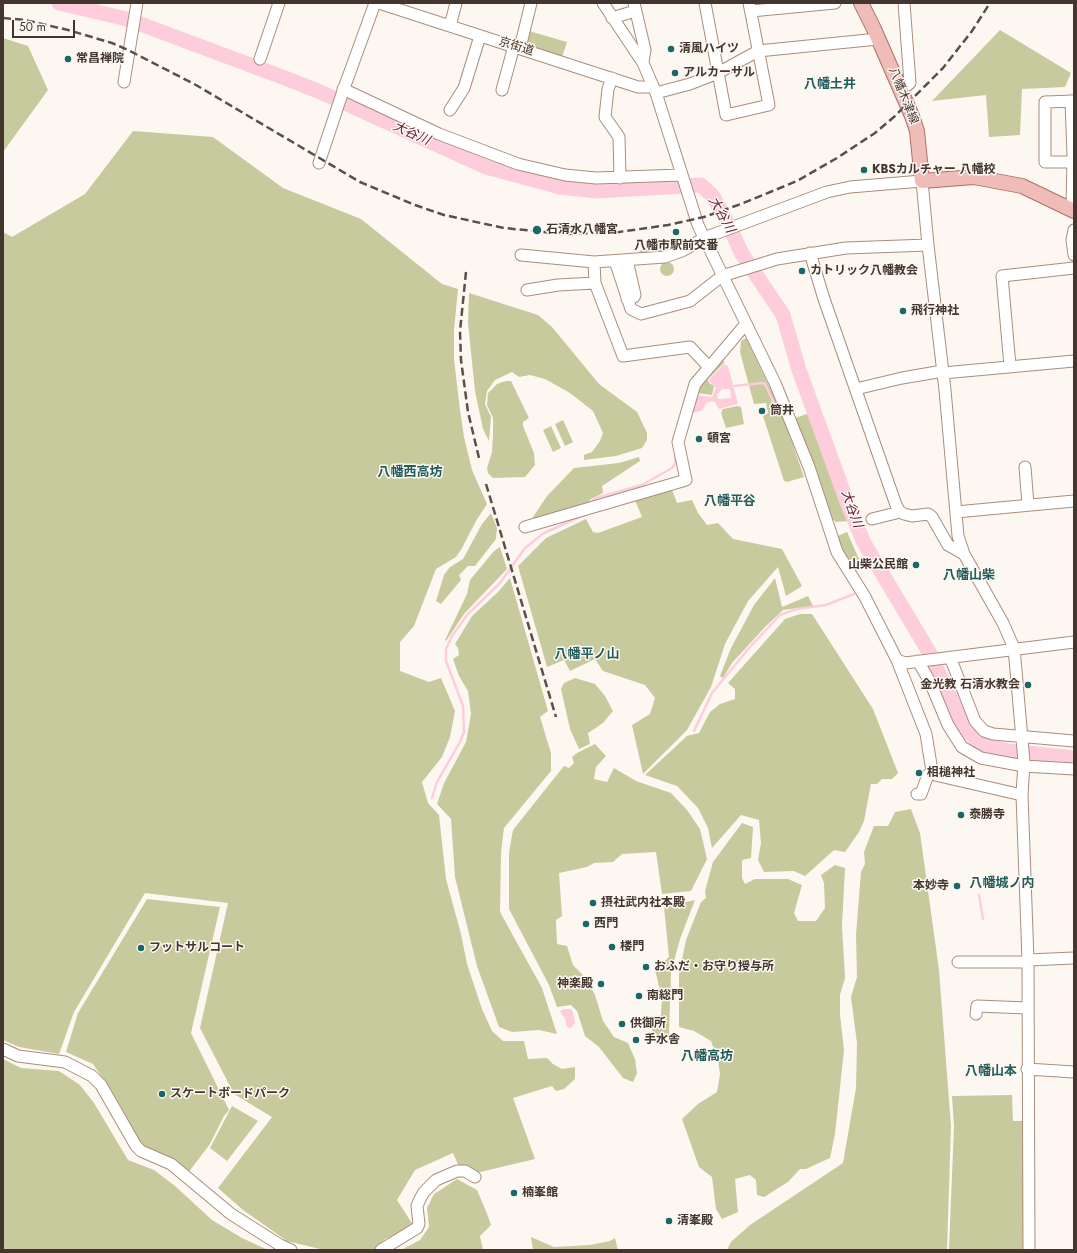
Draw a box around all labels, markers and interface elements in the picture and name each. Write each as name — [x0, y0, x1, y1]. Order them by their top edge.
scale bar — [14, 12, 77, 38]
text: 50 m — [19, 18, 46, 36]
street label: 京街道 — [497, 35, 535, 59]
place label: 清風ハイツ — [679, 42, 739, 56]
marker: 清風ハイツ — [666, 44, 676, 54]
place label: 常昌禅院 — [76, 52, 124, 66]
marker: 常昌禅院 — [63, 54, 73, 64]
street label: 八幡木津線 — [885, 65, 921, 127]
place label: アルカーサル — [683, 66, 755, 80]
marker: アルカーサル — [670, 68, 680, 78]
district label: 八幡土井 — [804, 77, 856, 93]
water label: 大谷川 — [390, 119, 432, 149]
place label: KBSカルチャー 八幡校 — [872, 163, 995, 177]
marker: KBSカルチャー 八幡校 — [859, 165, 869, 175]
water label: 大谷川 — [705, 194, 737, 236]
place label: 石清水八幡宮 — [546, 223, 618, 237]
marker: 石清水八幡宮 — [531, 224, 543, 236]
marker: 八幡市駅前交番 — [671, 227, 681, 237]
place label: 八幡市駅前交番 — [634, 239, 718, 253]
place label: カトリック八幡教会 — [810, 264, 918, 278]
marker: カトリック八幡教会 — [797, 266, 807, 276]
place label: 飛行神社 — [911, 304, 959, 318]
marker: 飛行神社 — [898, 306, 908, 316]
place label: 筒井 — [770, 404, 794, 418]
marker: 筒井 — [757, 406, 767, 416]
place label: 頓宮 — [707, 432, 731, 446]
marker: 頓宮 — [694, 434, 704, 444]
district label: 八幡西高坊 — [378, 465, 442, 481]
water label: 大谷川 — [837, 488, 865, 530]
district label: 八幡平谷 — [704, 494, 756, 510]
place label: 山柴公民館 — [848, 558, 908, 572]
marker: 山柴公民館 — [911, 560, 921, 570]
district label: 八幡山柴 — [943, 568, 995, 584]
district label: 八幡平ノ山 — [555, 647, 619, 663]
place label: 金光教 石清水教会 — [920, 678, 1020, 692]
marker: 金光教 石清水教会 — [1023, 680, 1033, 690]
place label: 相槌神社 — [927, 766, 975, 780]
marker: 相槌神社 — [914, 768, 924, 778]
place label: 泰勝寺 — [969, 808, 1005, 822]
marker: 泰勝寺 — [956, 810, 966, 820]
district label: 八幡城ノ内 — [970, 876, 1034, 892]
place label: 本妙寺 — [913, 879, 949, 893]
marker: 本妙寺 — [952, 881, 962, 891]
place label: 摂社武内社本殿 — [601, 896, 685, 910]
marker: 摂社武内社本殿 — [588, 898, 598, 908]
place label: 西門 — [594, 917, 618, 931]
marker: 西門 — [581, 919, 591, 929]
place label: 楼門 — [620, 940, 644, 954]
place label: フットサルコート — [149, 941, 245, 955]
marker: 楼門 — [607, 942, 617, 952]
marker: フットサルコート — [136, 943, 146, 953]
place label: おふだ・お守り授与所 — [654, 960, 774, 974]
marker: おふだ・お守り授与所 — [641, 962, 651, 972]
place label: 神楽殿 — [557, 977, 593, 991]
marker: 神楽殿 — [596, 979, 606, 989]
place label: 南総門 — [647, 989, 683, 1003]
marker: 南総門 — [634, 991, 644, 1001]
place label: 供御所 — [630, 1017, 666, 1031]
marker: 供御所 — [617, 1019, 627, 1029]
place label: 手水舎 — [644, 1033, 680, 1047]
marker: 手水舎 — [631, 1035, 641, 1045]
district label: 八幡高坊 — [681, 1049, 733, 1065]
district label: 八幡山本 — [965, 1064, 1017, 1080]
place label: スケートボードパーク — [170, 1087, 290, 1101]
marker: スケートボードパーク — [157, 1089, 167, 1099]
place label: 楠峯館 — [522, 1186, 558, 1200]
marker: 楠峯館 — [509, 1188, 519, 1198]
place label: 清峯殿 — [677, 1214, 713, 1228]
marker: 清峯殿 — [664, 1216, 674, 1226]

